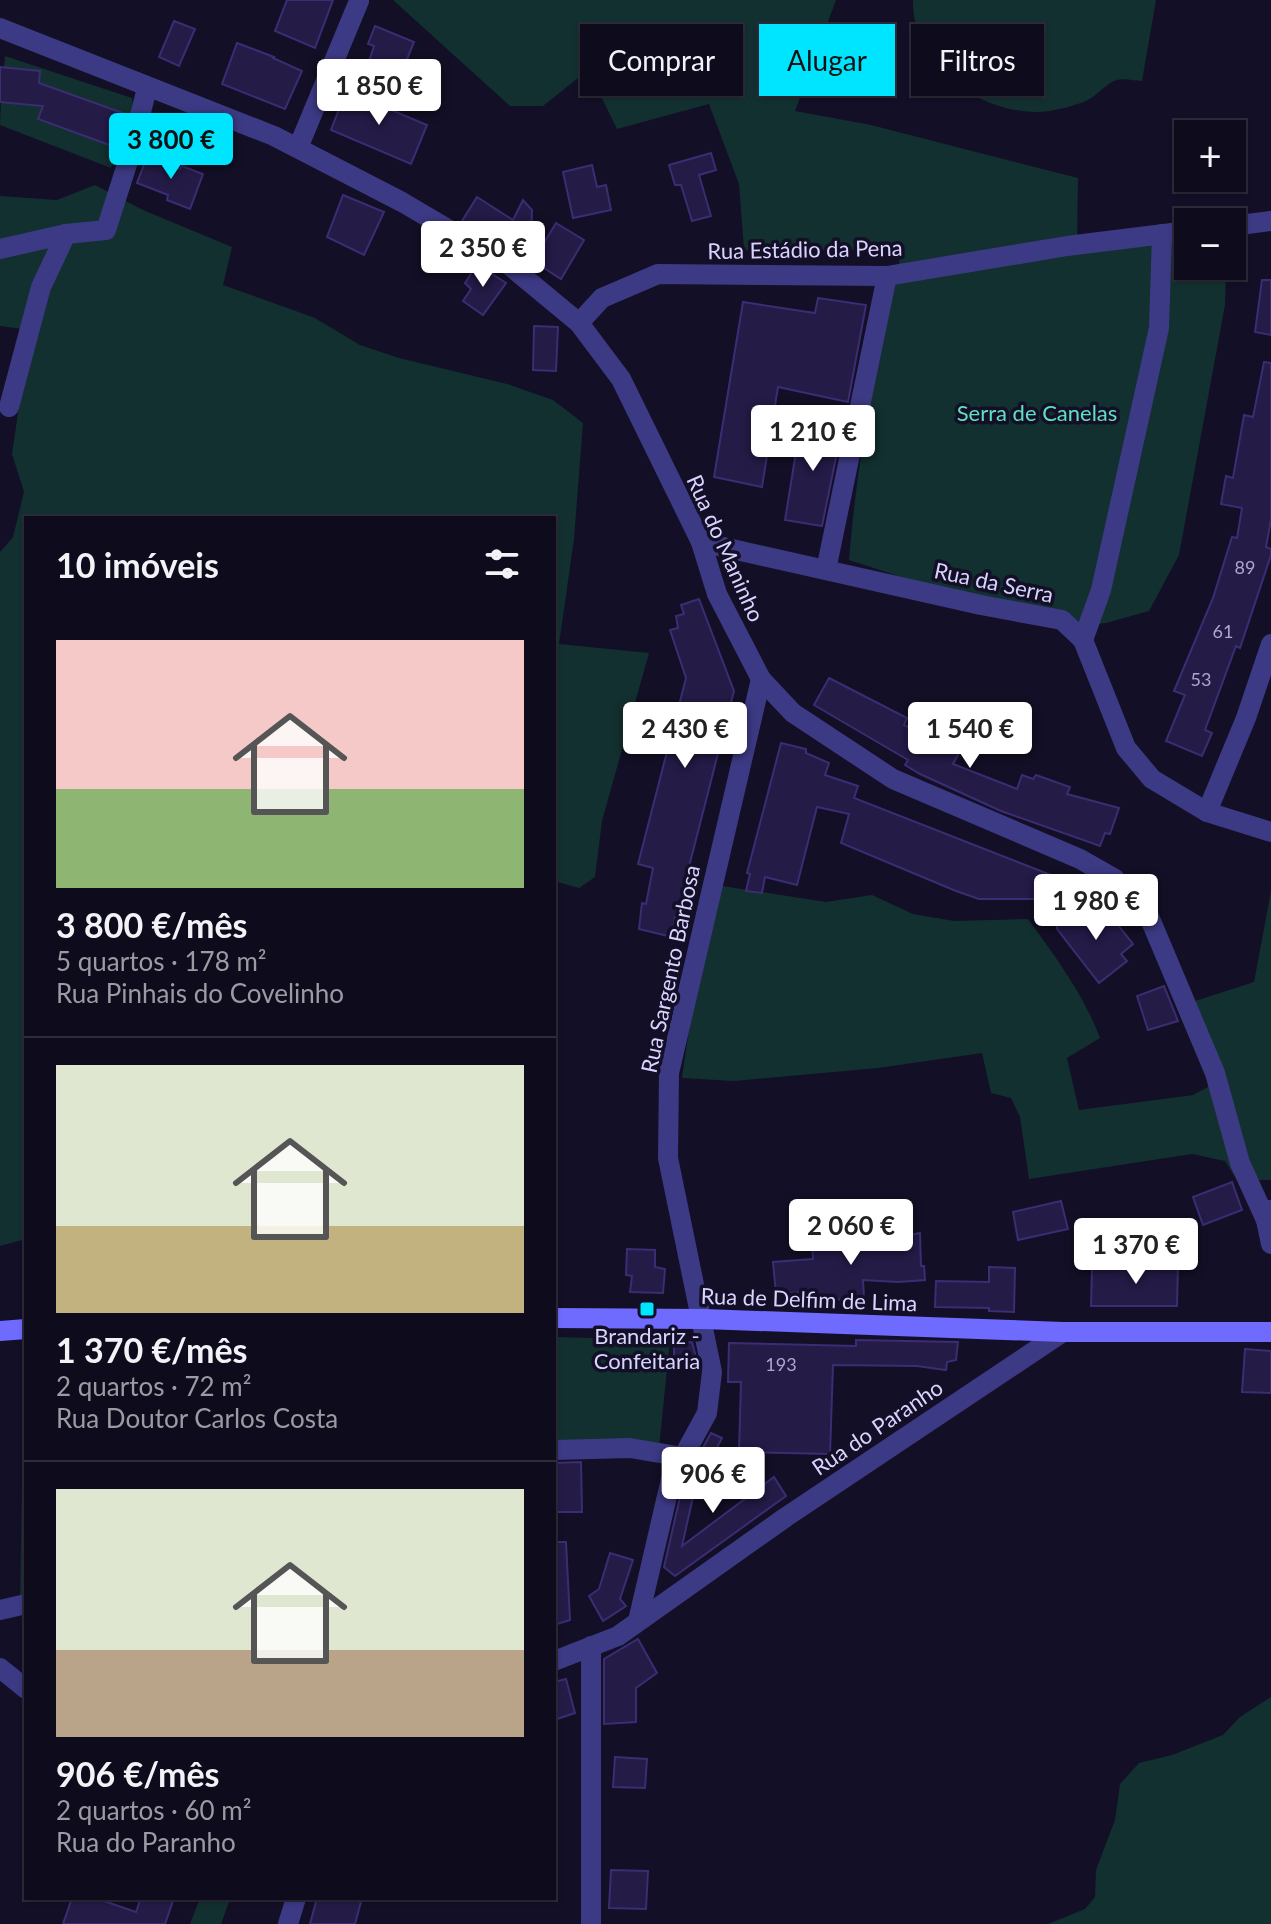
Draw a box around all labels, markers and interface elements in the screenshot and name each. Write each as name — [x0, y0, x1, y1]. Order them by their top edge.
chip: Comprar — [580, 24, 743, 96]
chip: Alugar — [759, 24, 895, 96]
chip: Filtros — [911, 24, 1044, 96]
pin: 1 850 € — [305, 59, 453, 127]
text: 1 850 € — [335, 69, 423, 101]
pin: 3 800 € — [97, 113, 245, 181]
map controls — [1174, 120, 1246, 280]
button: + — [1174, 120, 1246, 192]
text: 3 800 € — [127, 123, 215, 155]
button: − — [1174, 208, 1246, 280]
pin: 2 350 € — [409, 221, 557, 289]
text: 2 350 € — [439, 231, 527, 263]
street label: Rua Estádio da Pena — [707, 234, 903, 264]
park label: Serra de Canelas — [957, 399, 1117, 426]
pin: 1 210 € — [739, 405, 887, 473]
text: 1 210 € — [769, 415, 857, 447]
street label: Rua do Maninho — [681, 470, 771, 626]
icon: filters — [480, 542, 524, 586]
text: 10 imóveis — [56, 544, 219, 585]
street label: Rua da Serra — [932, 556, 1056, 608]
house number: 89 — [1235, 556, 1255, 578]
house number: 61 — [1213, 620, 1233, 642]
house number: 53 — [1191, 668, 1211, 690]
icon: home — [218, 692, 362, 836]
pin: 2 430 € — [611, 702, 759, 770]
pin: 1 540 € — [896, 702, 1044, 770]
text: 2 430 € — [641, 712, 729, 744]
text: 1 540 € — [926, 712, 1014, 744]
street label: Rua Sargento Barbosa — [635, 863, 705, 1075]
pin: 1 980 € — [1022, 874, 1170, 942]
text: 1 980 € — [1052, 884, 1140, 916]
text: 3 800 €/mês — [56, 904, 248, 945]
text: 5 quartos · 178 m² — [56, 945, 266, 977]
text: Rua Pinhais do Covelinho — [56, 977, 344, 1009]
icon: home — [218, 1117, 362, 1261]
pin: 2 060 € — [777, 1199, 925, 1267]
text: 2 060 € — [807, 1209, 895, 1241]
pin: 1 370 € — [1062, 1218, 1210, 1286]
text: 1 370 € — [1092, 1228, 1180, 1260]
street label: Rua de Delfim de Lima — [700, 1282, 918, 1316]
marker: Brandariz - Confeitaria — [638, 1300, 656, 1318]
place label: Brandariz - Confeitaria — [594, 1322, 700, 1374]
text: 1 370 €/mês — [56, 1329, 248, 1370]
house number: 193 — [765, 1353, 797, 1375]
text: 2 quartos · 72 m² — [56, 1370, 251, 1402]
street label: Rua do Paranho — [806, 1373, 948, 1481]
text: Rua Doutor Carlos Costa — [56, 1402, 338, 1434]
pin: 906 € — [657, 1447, 769, 1515]
text: 906 € — [680, 1457, 746, 1489]
icon: home — [218, 1541, 362, 1685]
text: 906 €/mês — [56, 1753, 220, 1794]
text: 2 quartos · 60 m² — [56, 1794, 251, 1826]
text: Rua do Paranho — [56, 1826, 236, 1858]

